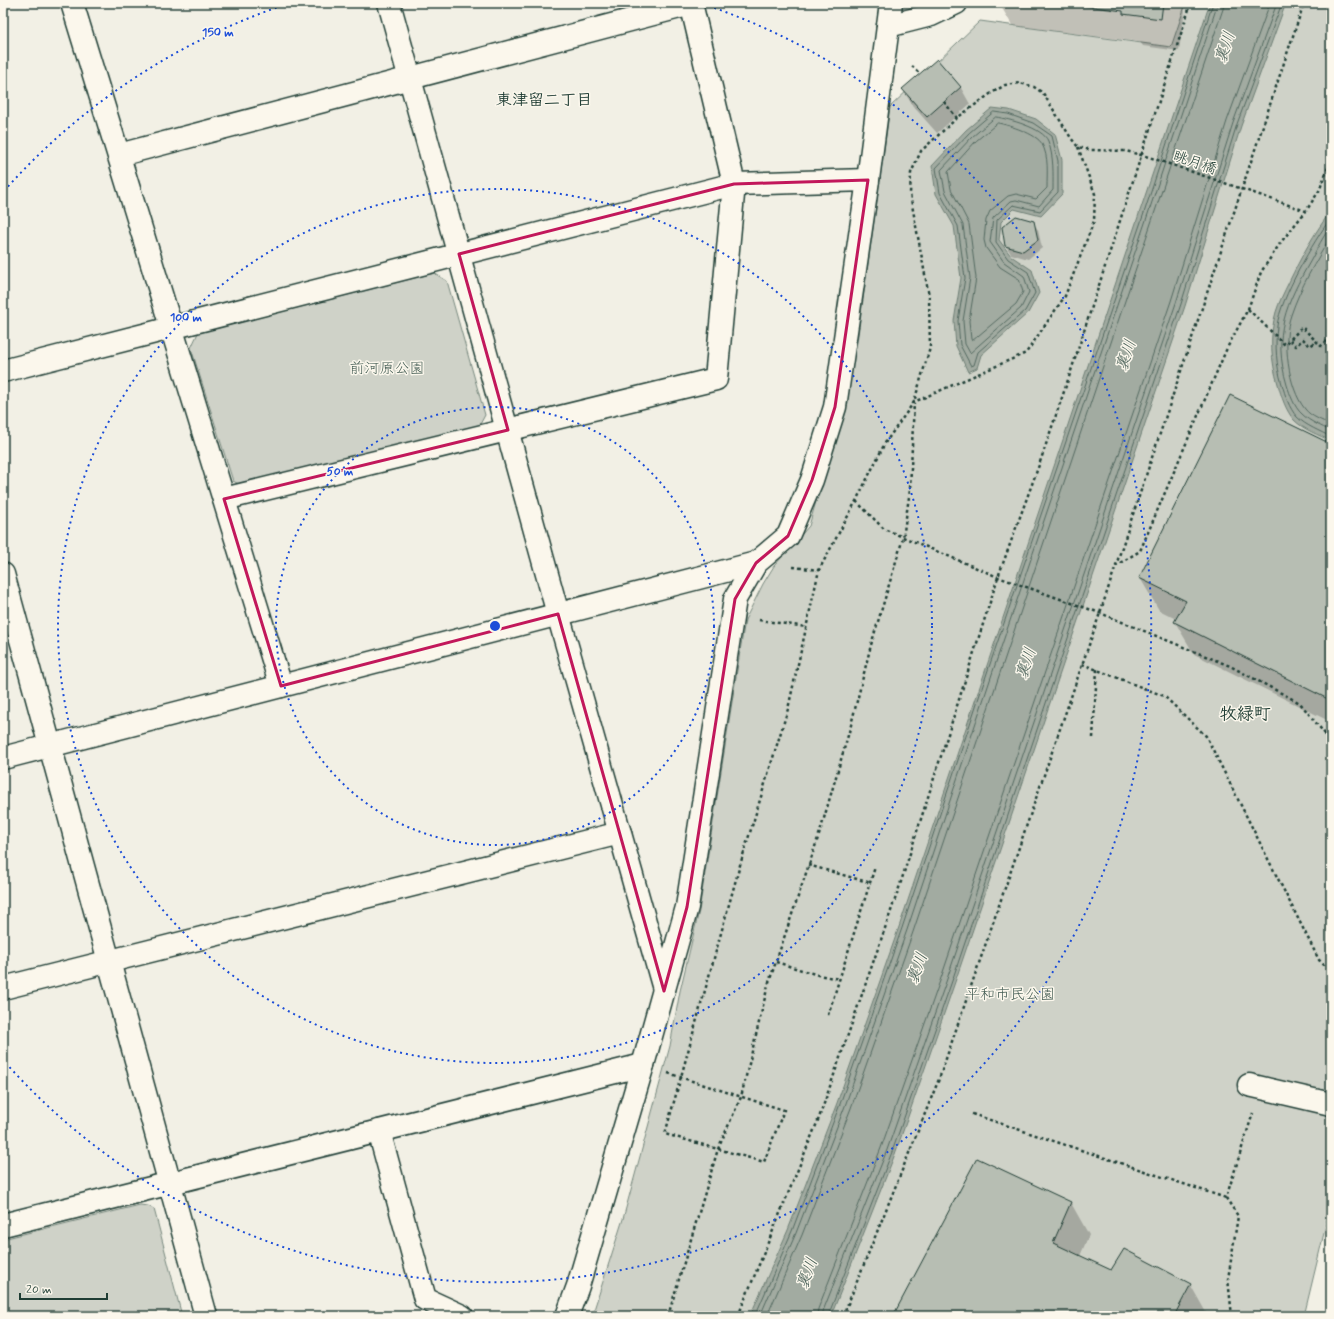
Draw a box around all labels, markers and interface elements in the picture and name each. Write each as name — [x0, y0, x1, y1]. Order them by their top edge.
text: 150 m — [202, 25, 234, 41]
water label: 裏川 — [1210, 29, 1240, 66]
district label: 東津留二丁目 — [496, 90, 592, 111]
street label: 眺月橋 — [1170, 146, 1219, 180]
text: 100 m — [170, 310, 203, 326]
water label: 裏川 — [1111, 337, 1141, 374]
park label: 前河原公園 — [349, 359, 425, 379]
text: 50 m — [327, 464, 354, 480]
centre of rings — [488, 619, 502, 633]
water label: 裏川 — [1011, 645, 1041, 682]
district label: 牧緑町 — [1220, 703, 1271, 725]
water label: 裏川 — [902, 950, 933, 987]
park label: 平和市民公園 — [965, 985, 1055, 1005]
water label: 裏川 — [792, 1255, 823, 1292]
scale bar — [20, 1275, 107, 1301]
text: 20 m — [26, 1282, 52, 1298]

